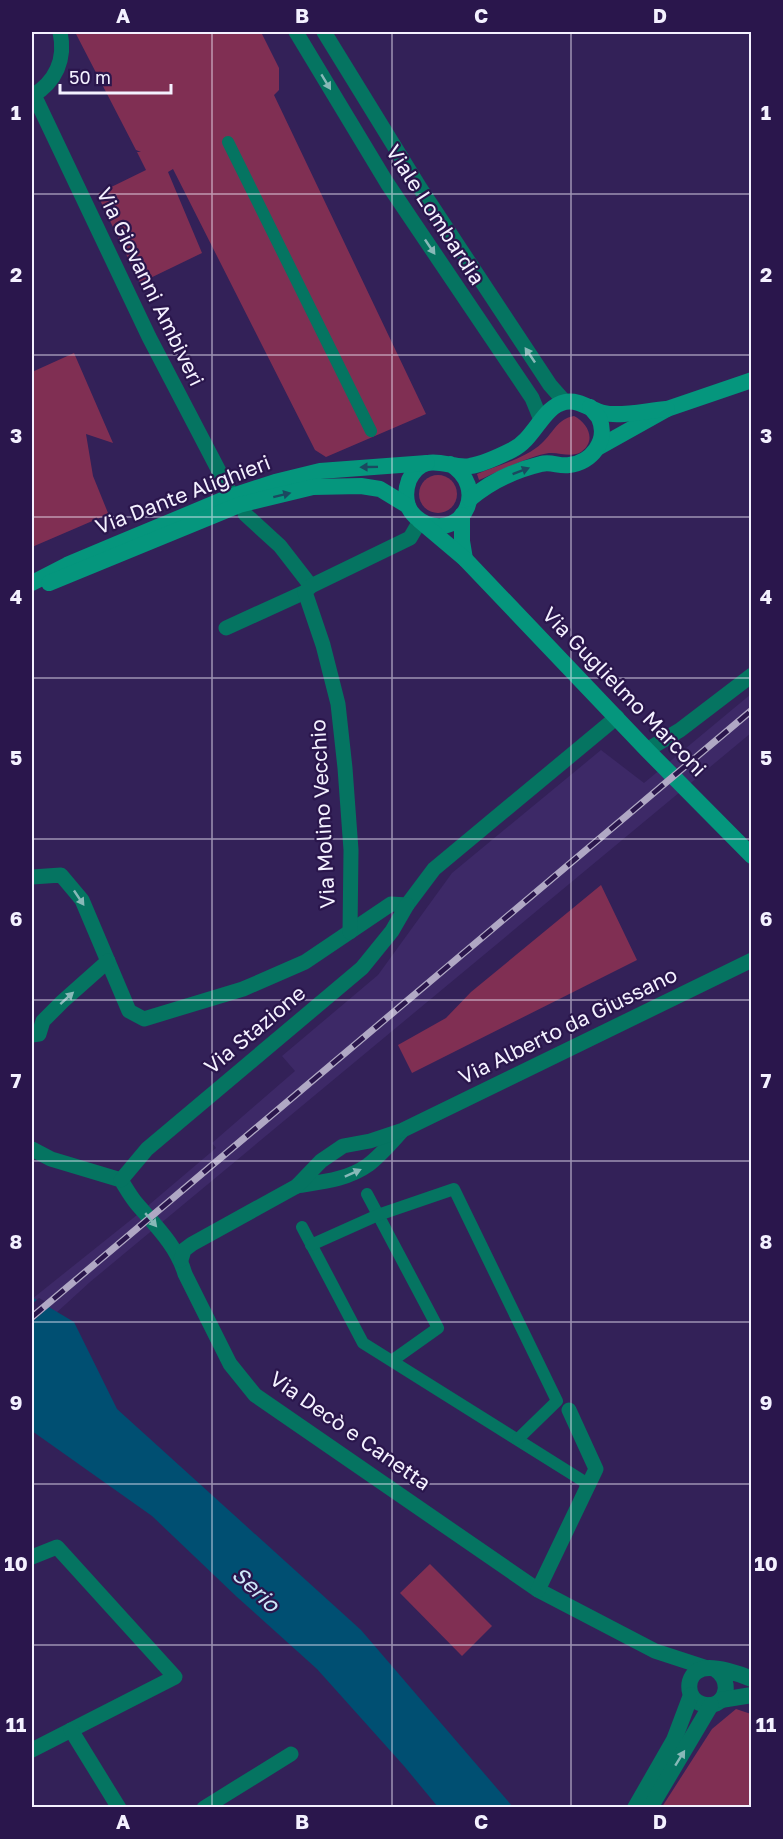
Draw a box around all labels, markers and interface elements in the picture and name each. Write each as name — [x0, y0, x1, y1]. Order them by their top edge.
text: A — [116, 3, 130, 27]
text: B — [295, 3, 309, 27]
text: C — [474, 3, 488, 27]
text: D — [653, 3, 667, 27]
scale bar — [60, 57, 171, 95]
text: 50 m — [69, 66, 111, 88]
one-way arrow — [321, 74, 332, 90]
text: 1 — [11, 100, 21, 124]
text: 1 — [761, 100, 771, 124]
street label: Viale Lombardia — [381, 140, 491, 289]
street label: Via Giovanni Ambiveri — [92, 183, 210, 390]
one-way arrow — [424, 239, 435, 255]
text: 2 — [10, 262, 22, 286]
text: 2 — [760, 262, 772, 286]
one-way arrow — [524, 348, 536, 364]
text: 3 — [10, 423, 22, 447]
text: 3 — [760, 423, 772, 447]
street label: Via Dante Alighieri — [91, 449, 274, 539]
one-way arrow — [360, 462, 379, 472]
one-way arrow — [512, 466, 530, 476]
one-way arrow — [273, 489, 291, 499]
text: 4 — [10, 584, 22, 608]
text: 4 — [760, 584, 772, 608]
street label: Via Guglielmo Marconi — [537, 601, 712, 781]
street label: Via Molino Vecchio — [304, 719, 340, 909]
text: 5 — [10, 745, 22, 769]
text: 5 — [760, 745, 772, 769]
one-way arrow — [73, 889, 85, 905]
text: 6 — [10, 906, 22, 930]
text: 6 — [760, 906, 772, 930]
street label: Via Alberto da Giussano — [454, 961, 681, 1089]
street label: Via Stazione — [198, 979, 310, 1079]
one-way arrow — [59, 991, 73, 1005]
text: 7 — [11, 1068, 22, 1092]
text: 7 — [761, 1068, 772, 1092]
one-way arrow — [345, 1168, 362, 1177]
one-way arrow — [144, 1212, 157, 1227]
text: 8 — [10, 1229, 22, 1253]
text: 8 — [760, 1229, 772, 1253]
street label: Via Decò e Canetta — [265, 1365, 436, 1495]
text: 9 — [10, 1390, 22, 1414]
text: 9 — [760, 1390, 772, 1414]
text: 10 — [4, 1551, 28, 1575]
text: 10 — [754, 1551, 778, 1575]
water label: Serio — [227, 1560, 287, 1618]
text: 11 — [6, 1712, 26, 1736]
text: 11 — [756, 1712, 776, 1736]
one-way arrow — [675, 1750, 686, 1766]
text: A — [116, 1809, 130, 1833]
text: B — [295, 1809, 309, 1833]
text: C — [474, 1809, 488, 1833]
text: D — [653, 1809, 667, 1833]

